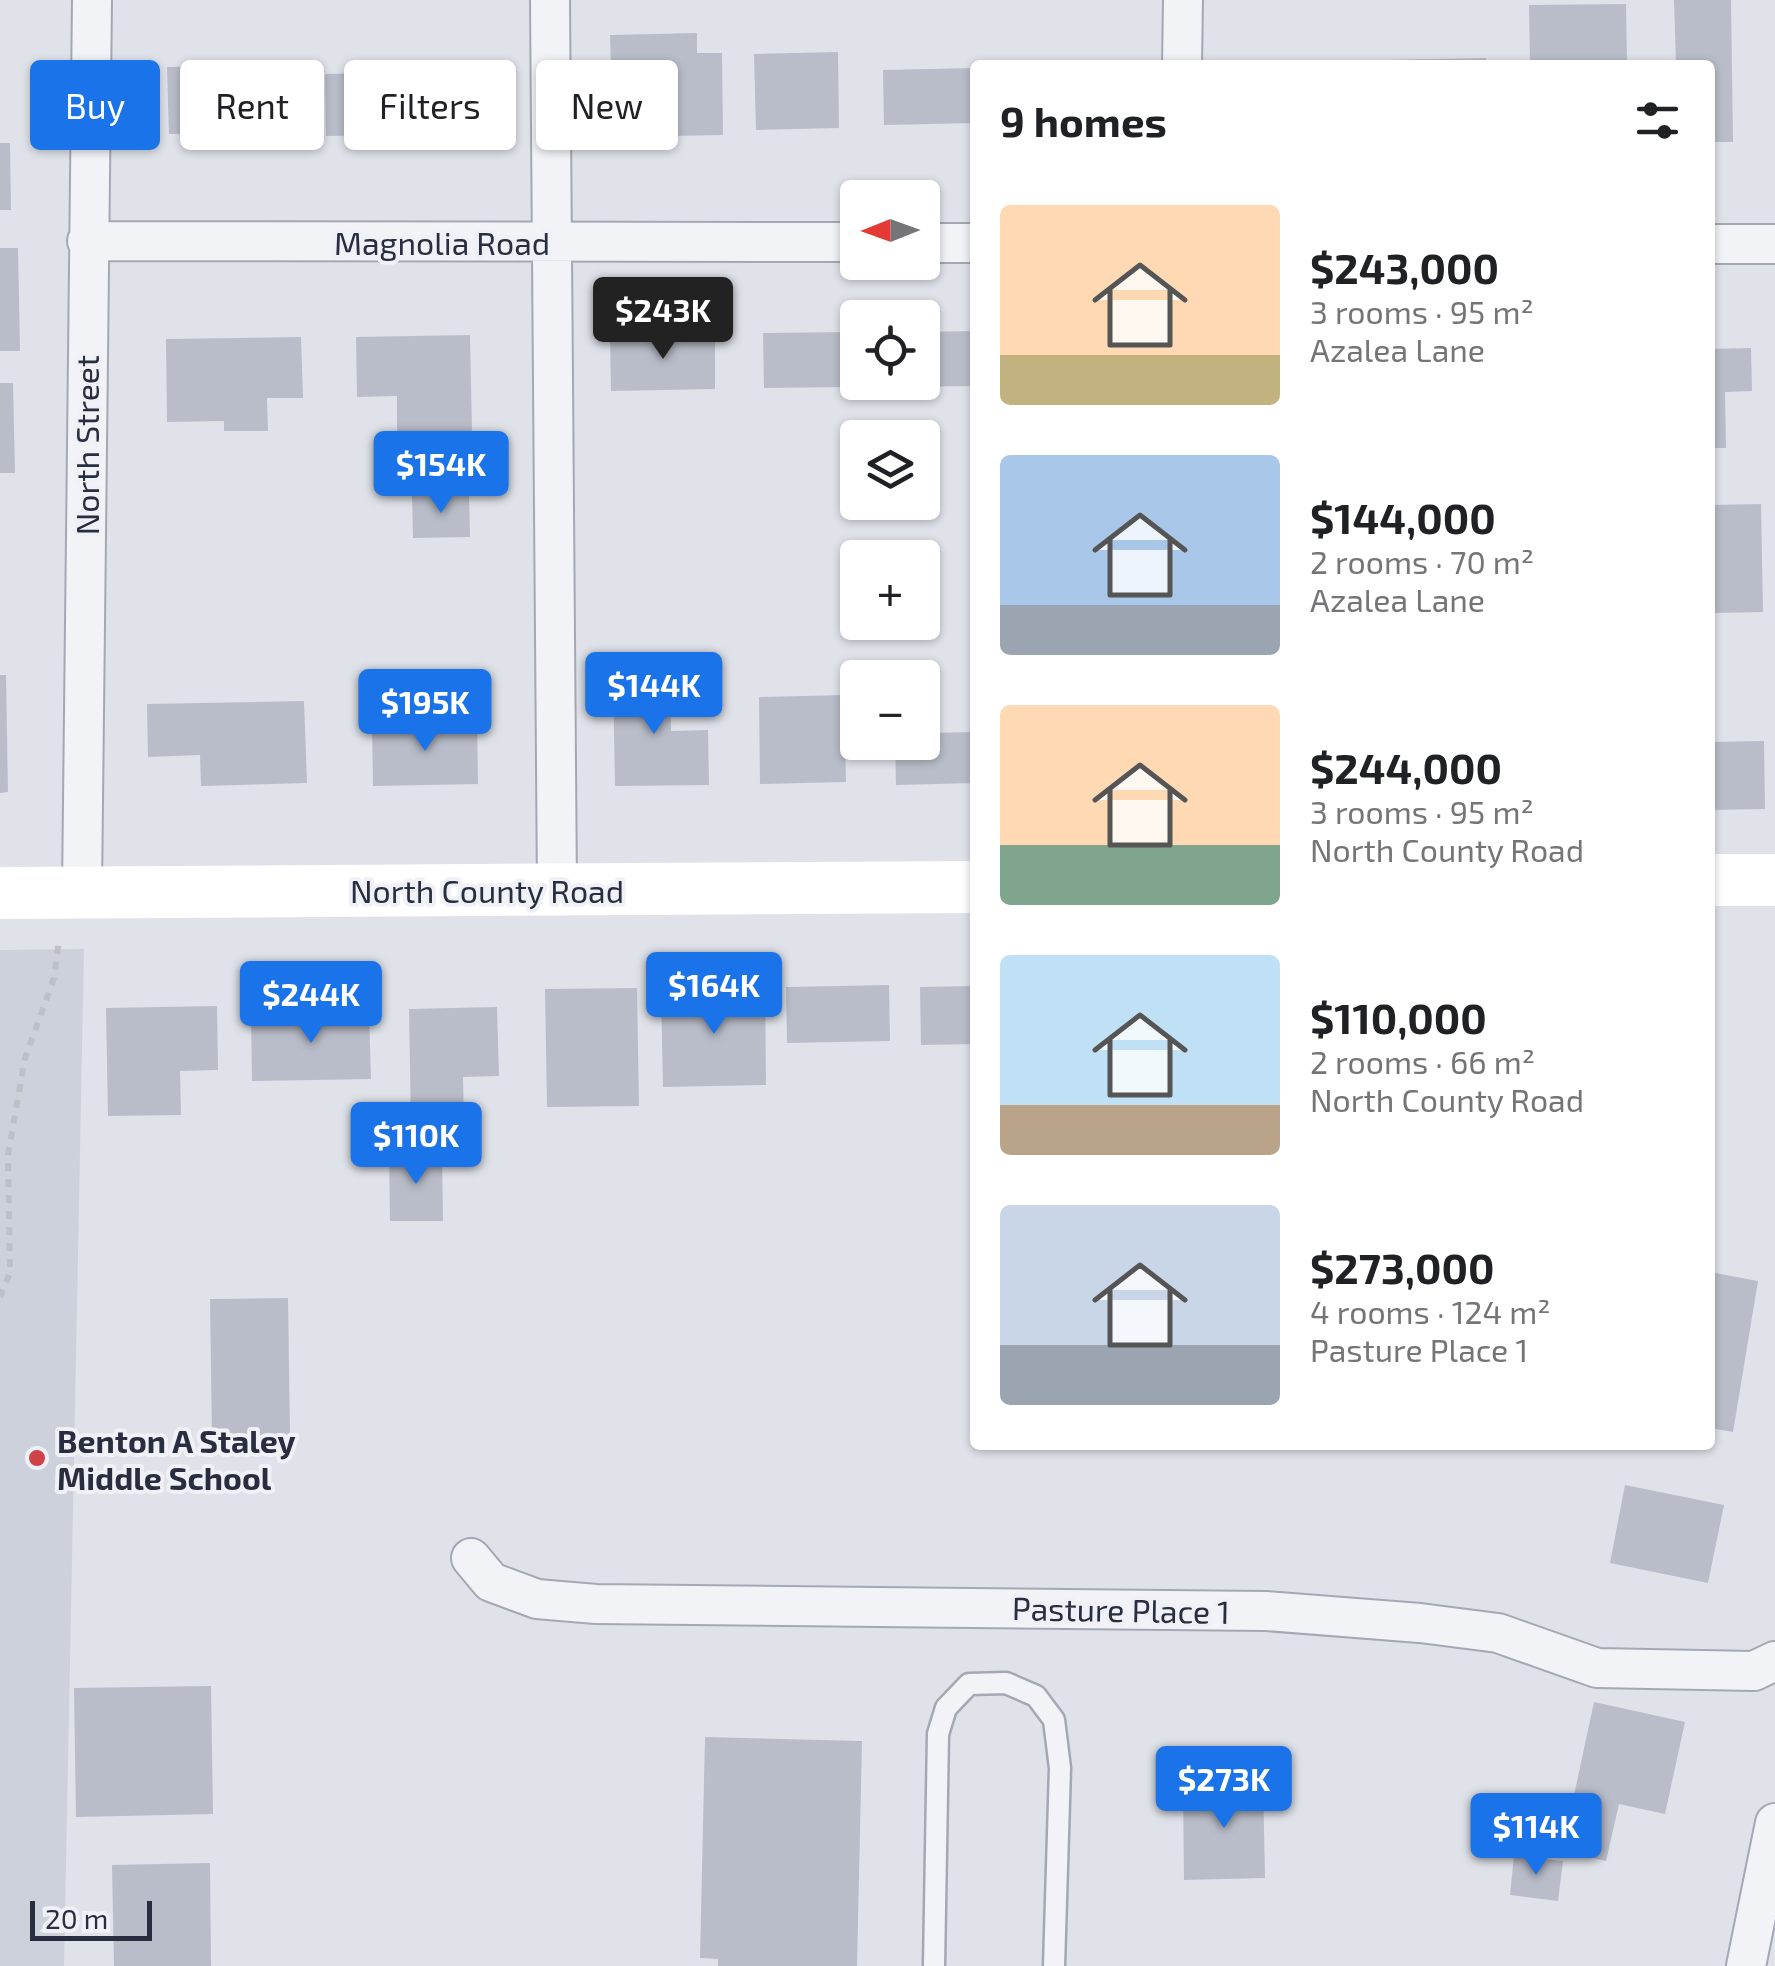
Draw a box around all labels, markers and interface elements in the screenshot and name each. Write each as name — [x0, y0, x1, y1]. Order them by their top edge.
chip: Buy — [30, 60, 160, 150]
chip: Rent — [180, 60, 324, 150]
chip: Filters — [344, 60, 516, 150]
chip: New — [536, 60, 678, 150]
icon: filters — [1630, 93, 1685, 148]
text: 9 homes — [1000, 95, 1167, 145]
north arrow — [840, 180, 940, 280]
map controls — [840, 180, 940, 760]
street label: Magnolia Road — [334, 223, 550, 261]
text: $243,000 — [1310, 242, 1499, 292]
icon: home — [1080, 245, 1200, 365]
pin: $243K — [593, 277, 733, 362]
text: $243K — [615, 290, 711, 328]
text: 3 rooms · 95 m² — [1310, 292, 1534, 330]
button: locate — [840, 300, 940, 400]
text: Azalea Lane — [1310, 330, 1485, 368]
street label: North Street — [67, 355, 105, 535]
button: layers — [840, 420, 940, 520]
pin: $154K — [371, 431, 511, 516]
text: $154K — [396, 444, 486, 482]
text: $144,000 — [1310, 492, 1496, 542]
icon: home — [1080, 495, 1200, 615]
button: + — [840, 540, 940, 640]
text: 2 rooms · 70 m² — [1310, 542, 1534, 580]
text: Azalea Lane — [1310, 580, 1485, 618]
pin: $144K — [584, 652, 724, 737]
button: − — [840, 660, 940, 760]
text: $144K — [607, 665, 701, 703]
pin: $195K — [355, 669, 495, 754]
text: $195K — [380, 682, 470, 720]
text: $244,000 — [1310, 742, 1502, 792]
icon: home — [1080, 745, 1200, 865]
text: 3 rooms · 95 m² — [1310, 792, 1534, 830]
text: North County Road — [1310, 830, 1584, 868]
street label: North County Road — [350, 871, 624, 909]
pin: $164K — [644, 952, 784, 1037]
pin: $244K — [241, 961, 381, 1046]
text: $164K — [668, 965, 760, 1003]
text: $244K — [262, 974, 360, 1012]
text: $110,000 — [1310, 992, 1487, 1042]
icon: home — [1080, 995, 1200, 1115]
text: 2 rooms · 66 m² — [1310, 1042, 1535, 1080]
text: North County Road — [1310, 1080, 1584, 1118]
pin: $110K — [346, 1102, 486, 1187]
text: $110K — [373, 1115, 459, 1153]
text: $273,000 — [1310, 1242, 1494, 1292]
icon: home — [1080, 1245, 1200, 1365]
text: 4 rooms · 124 m² — [1310, 1292, 1551, 1330]
text: Pasture Place 1 — [1310, 1330, 1528, 1368]
place label: Benton A Staley Middle School — [57, 1421, 296, 1496]
marker: Benton A Staley Middle School — [26, 1447, 48, 1469]
street label: Pasture Place 1 — [1012, 1588, 1230, 1630]
pin: $273K — [1154, 1746, 1294, 1831]
text: $273K — [1178, 1759, 1270, 1797]
pin: $114K — [1466, 1793, 1606, 1878]
text: $114K — [1493, 1806, 1579, 1844]
scale bar — [30, 1896, 152, 1940]
text: 20 m — [45, 1901, 108, 1935]

